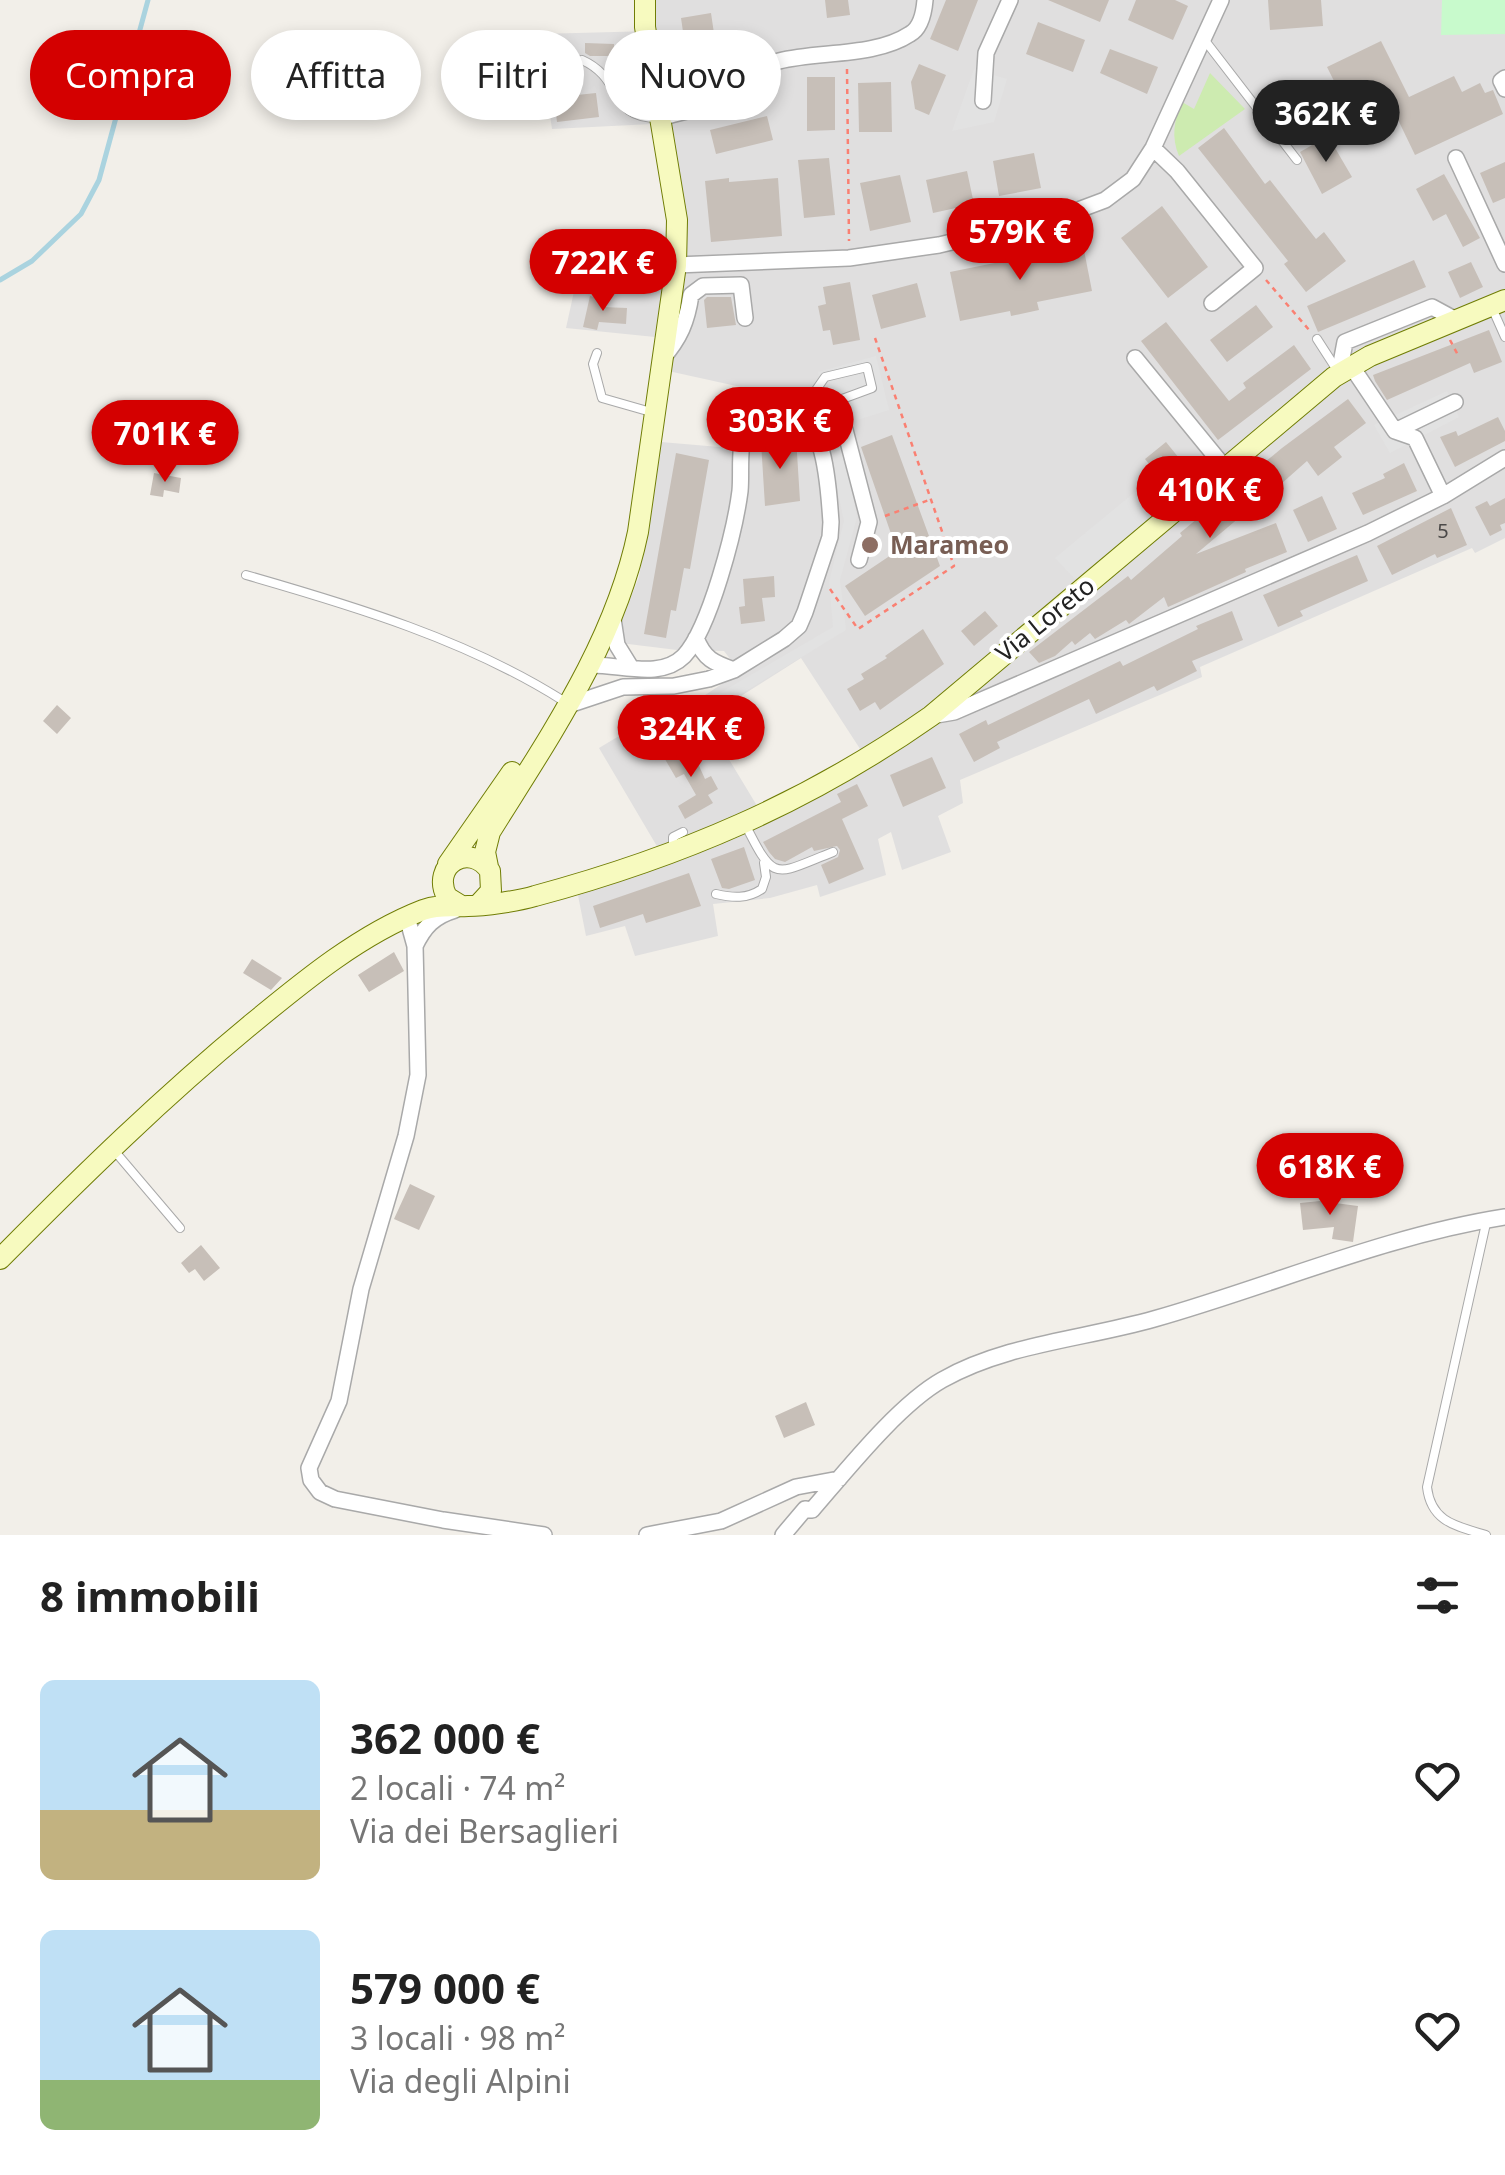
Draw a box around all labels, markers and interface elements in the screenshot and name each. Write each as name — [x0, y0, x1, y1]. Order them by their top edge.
chip: Compra — [30, 30, 231, 120]
chip: Affitta — [251, 30, 421, 120]
chip: Filtri — [441, 30, 584, 120]
chip: Nuovo — [604, 30, 781, 120]
pin: 362K € — [1245, 80, 1407, 165]
text: 362K € — [1275, 91, 1377, 134]
pin: 579K € — [939, 198, 1101, 283]
text: 579K € — [969, 209, 1071, 252]
pin: 722K € — [522, 229, 684, 314]
text: 722K € — [552, 240, 654, 283]
pin: 303K € — [699, 387, 861, 472]
text: 303K € — [729, 398, 831, 441]
pin: 701K € — [84, 400, 246, 485]
text: 701K € — [114, 411, 216, 454]
pin: 410K € — [1129, 456, 1291, 541]
text: 410K € — [1159, 467, 1261, 510]
house number: 5 — [1437, 517, 1449, 544]
place label: Marameo — [890, 527, 1009, 561]
marker: Marameo — [859, 534, 881, 556]
street label: Via Loreto — [988, 568, 1101, 669]
pin: 324K € — [610, 695, 772, 780]
text: 324K € — [640, 706, 742, 749]
pin: 618K € — [1249, 1133, 1411, 1218]
text: 618K € — [1279, 1144, 1381, 1187]
text: 8 immobili — [40, 1567, 260, 1624]
icon: filters — [1410, 1568, 1465, 1623]
text: 362 000 € — [350, 1709, 540, 1766]
icon: home — [120, 1720, 240, 1840]
icon: heart — [1410, 1753, 1465, 1808]
text: 2 locali · 74 m² — [350, 1766, 565, 1809]
text: Via dei Bersaglieri — [350, 1809, 619, 1852]
text: 579 000 € — [350, 1959, 540, 2016]
icon: home — [120, 1970, 240, 2090]
icon: heart — [1410, 2003, 1465, 2058]
text: 3 locali · 98 m² — [350, 2016, 565, 2059]
text: Via degli Alpini — [350, 2059, 571, 2102]

